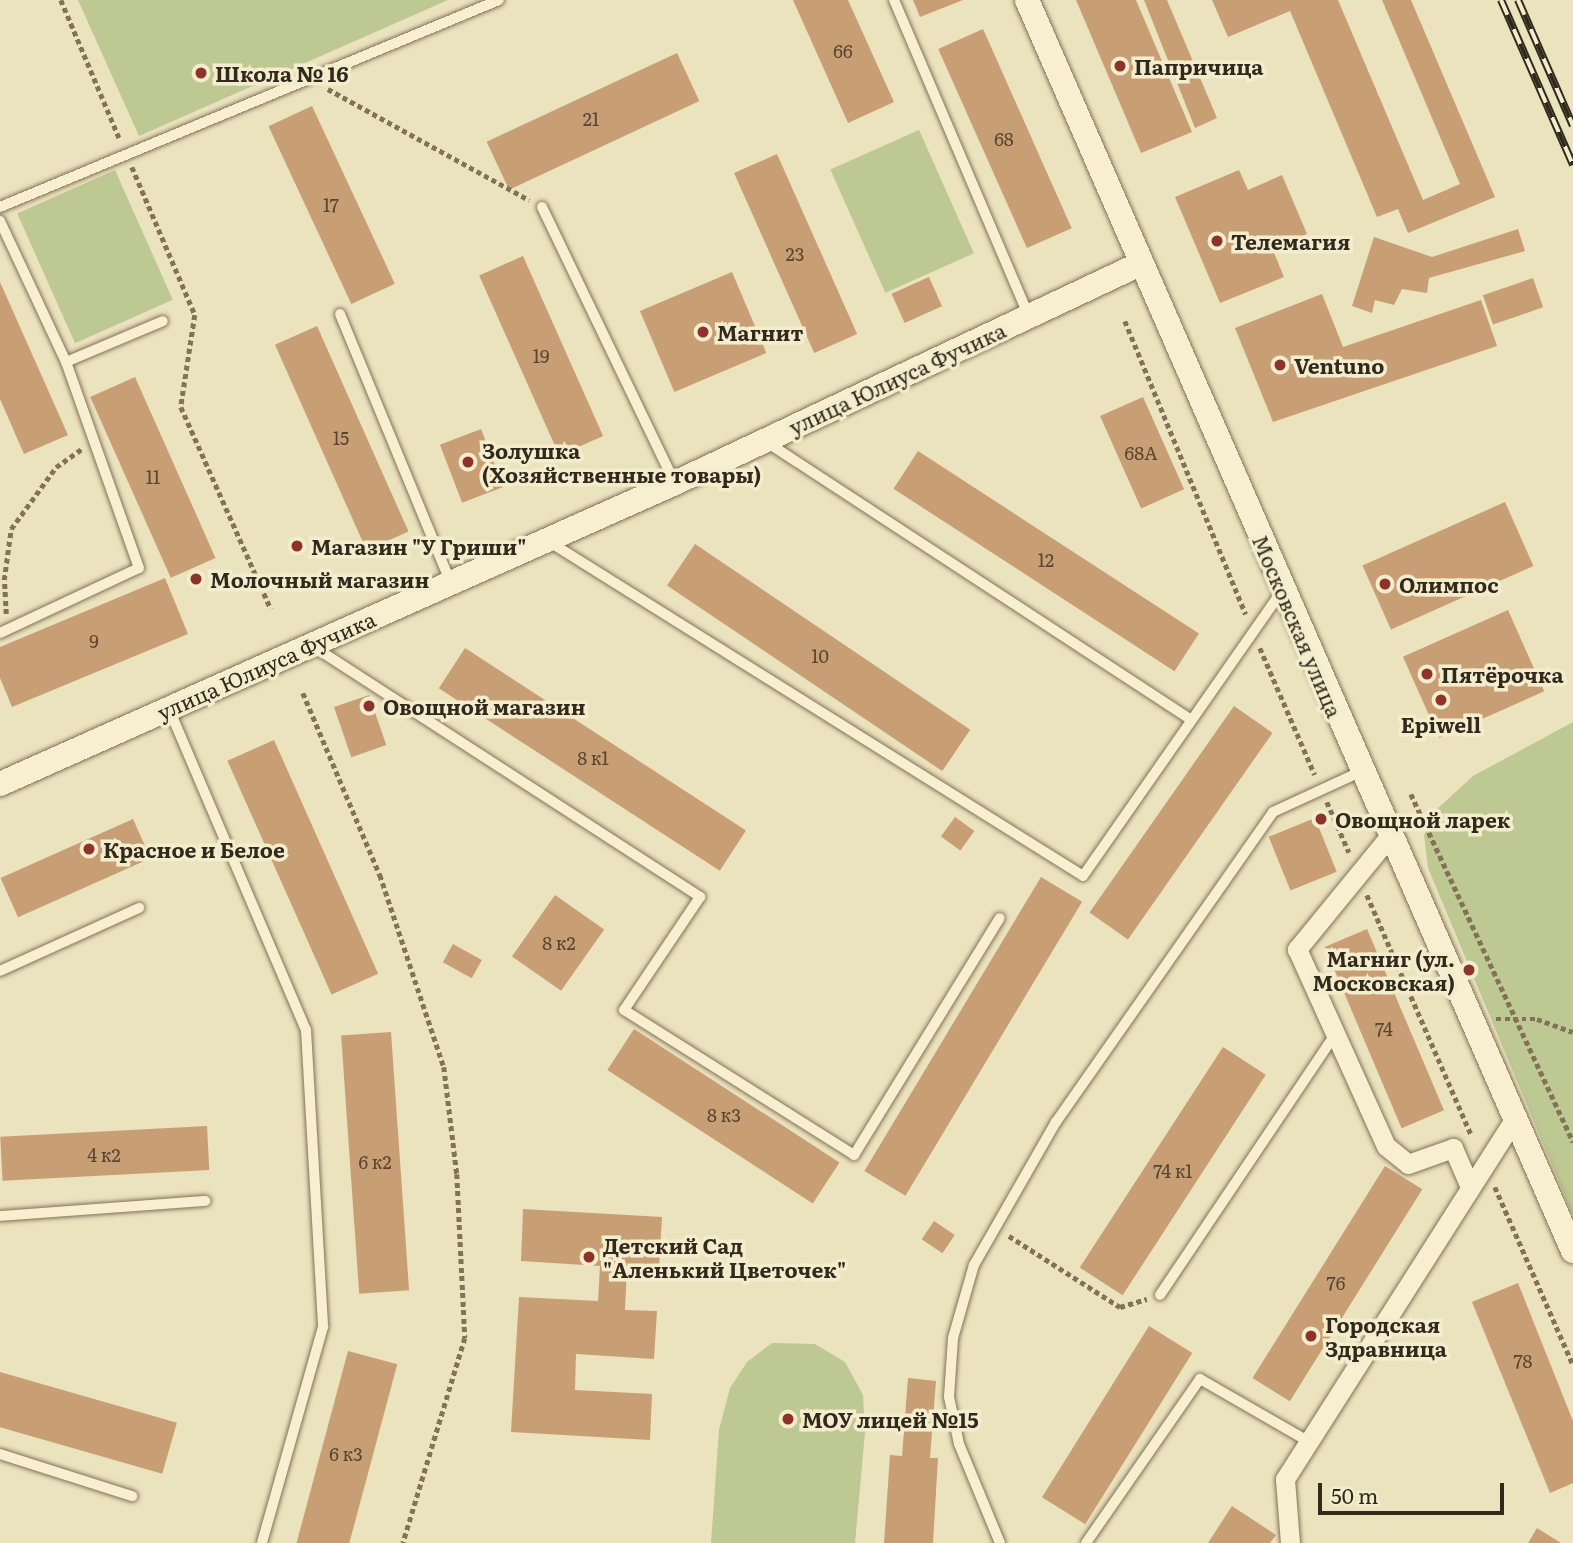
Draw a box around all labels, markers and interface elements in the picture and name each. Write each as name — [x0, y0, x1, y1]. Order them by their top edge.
house number: 66 — [833, 40, 853, 62]
place label: Папричица — [1134, 53, 1264, 79]
marker: Папричица — [1112, 58, 1128, 74]
place label: Школа № 16 — [215, 60, 349, 86]
marker: Школа № 16 — [193, 65, 209, 81]
house number: 21 — [583, 108, 599, 130]
house number: 68 — [994, 128, 1014, 150]
house number: 17 — [323, 194, 339, 216]
place label: Телемагия — [1231, 228, 1350, 254]
marker: Телемагия — [1209, 233, 1225, 249]
house number: 23 — [786, 243, 804, 265]
street label: улица Юлиуса Фучика — [785, 317, 1009, 439]
place label: Магнит — [717, 319, 803, 345]
marker: Магнит — [695, 324, 711, 340]
house number: 19 — [533, 345, 549, 367]
place label: Ventuno — [1294, 352, 1384, 378]
marker: Ventuno — [1272, 357, 1288, 373]
house number: 15 — [333, 427, 349, 449]
place label: Золушка (Хозяйственные товары) — [482, 437, 761, 487]
house number: 68А — [1125, 442, 1157, 464]
marker: Золушка (Хозяйственные товары) — [460, 454, 476, 470]
house number: 11 — [146, 466, 160, 488]
street label: Московская улица — [1248, 531, 1348, 721]
place label: Магазин "У Гриши" — [311, 533, 526, 559]
marker: Магазин "У Гриши" — [289, 538, 305, 554]
house number: 12 — [1038, 549, 1054, 571]
place label: Молочный магазин — [210, 566, 429, 592]
marker: Молочный магазин — [188, 571, 204, 587]
place label: Олимпос — [1399, 571, 1499, 597]
marker: Олимпос — [1377, 576, 1393, 592]
street label: улица Юлиуса Фучика — [153, 605, 379, 725]
house number: 9 — [89, 630, 99, 652]
house number: 10 — [811, 645, 829, 667]
place label: Пятёрочка — [1441, 661, 1564, 687]
marker: Пятёрочка — [1419, 666, 1435, 682]
marker: Epiwell — [1433, 692, 1449, 708]
place label: Овощной магазин — [383, 693, 586, 719]
marker: Овощной магазин — [361, 698, 377, 714]
place label: Epiwell — [1401, 711, 1481, 737]
house number: 8 к1 — [577, 747, 609, 769]
place label: Овощной ларек — [1335, 806, 1510, 832]
marker: Овощной ларек — [1313, 811, 1329, 827]
place label: Красное и Белое — [103, 836, 285, 862]
marker: Красное и Белое — [81, 841, 97, 857]
house number: 8 к2 — [542, 932, 576, 954]
place label: Магниг (ул. Московская) — [1313, 945, 1455, 995]
marker: Магниг (ул. Московская) — [1461, 962, 1477, 978]
house number: 74 — [1375, 1018, 1393, 1040]
house number: 8 к3 — [707, 1104, 741, 1126]
house number: 4 к2 — [87, 1144, 121, 1166]
house number: 6 к2 — [358, 1151, 392, 1173]
house number: 74 к1 — [1153, 1160, 1193, 1182]
place label: Детский Сад "Аленький Цветочек" — [603, 1232, 846, 1282]
marker: Детский Сад "Аленький Цветочек" — [581, 1249, 597, 1265]
house number: 76 — [1327, 1272, 1345, 1294]
place label: Городская Здравница — [1325, 1311, 1447, 1361]
marker: Городская Здравница — [1303, 1328, 1319, 1344]
house number: 78 — [1513, 1350, 1533, 1372]
place label: МОУ лицей №15 — [802, 1406, 979, 1432]
marker: МОУ лицей №15 — [780, 1411, 796, 1427]
house number: 6 к3 — [329, 1443, 363, 1465]
scale bar — [1321, 1470, 1506, 1514]
text: 50 m — [1331, 1479, 1378, 1510]

